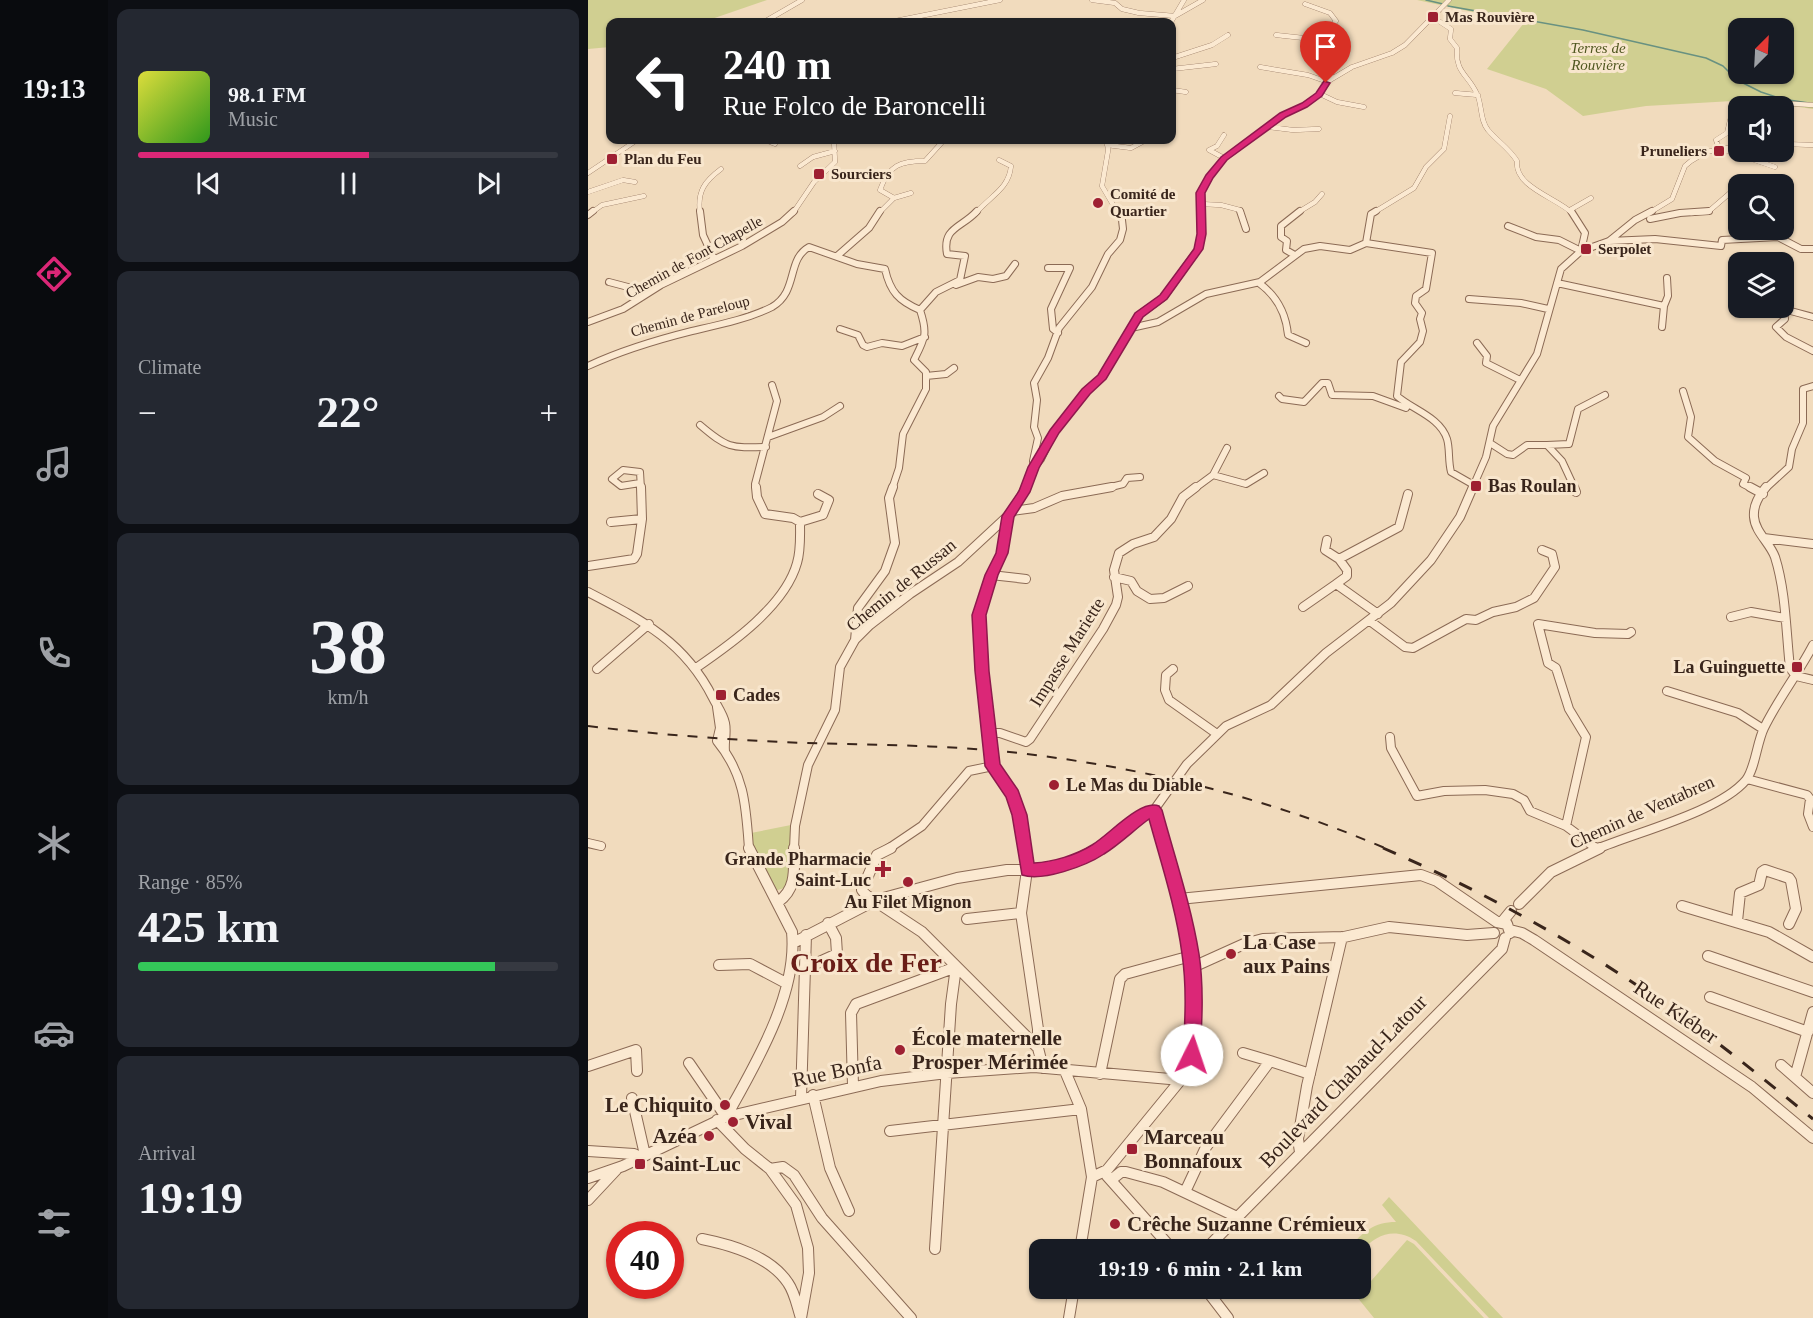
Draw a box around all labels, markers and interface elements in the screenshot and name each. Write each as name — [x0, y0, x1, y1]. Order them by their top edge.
place label: Mas Rouvière — [1445, 9, 1535, 25]
marker: Mas Rouvière — [1426, 10, 1440, 24]
north arrow — [1728, 18, 1794, 84]
map controls — [1728, 18, 1794, 318]
pin — [1300, 21, 1351, 83]
icon: arrive — [1309, 30, 1342, 63]
park label: Terres de Rouvière — [1570, 40, 1626, 73]
icon: left — [624, 42, 702, 120]
text: 240 m — [723, 42, 832, 88]
text: 19:13 — [23, 74, 86, 104]
text: 98.1 FM — [228, 82, 306, 107]
text: Rue Folco de Baroncelli — [723, 91, 986, 121]
button: sound — [1728, 96, 1794, 162]
text: Music — [228, 108, 278, 130]
place label: Pruneliers — [1640, 143, 1707, 159]
marker: Pruneliers — [1712, 144, 1726, 158]
place label: Plan du Feu — [624, 151, 702, 167]
marker: Plan du Feu — [605, 152, 619, 166]
place label: Sourciers — [831, 166, 892, 182]
icon: previous — [192, 167, 225, 200]
icon: pause — [332, 167, 365, 200]
icon: next — [472, 167, 505, 200]
marker: Sourciers — [812, 167, 826, 181]
button: search — [1728, 174, 1794, 240]
place label: Comité de Quartier — [1110, 186, 1176, 219]
marker: Comité de Quartier — [1091, 196, 1105, 210]
street label: Chemin de Font Chapelle — [623, 213, 765, 301]
place label: Serpolet — [1598, 241, 1651, 257]
marker: Serpolet — [1579, 242, 1593, 256]
button: layers — [1728, 252, 1794, 318]
icon: directions — [33, 253, 75, 295]
street label: Chemin de Pareloup — [629, 292, 751, 340]
text: Climate — [138, 356, 201, 378]
text: 22° — [317, 387, 380, 437]
text: − — [138, 395, 157, 431]
text: + — [539, 395, 558, 431]
icon: music — [33, 443, 75, 485]
place label: Bas Roulan — [1488, 476, 1577, 496]
marker: Bas Roulan — [1469, 479, 1483, 493]
street label: Chemin de Russan — [842, 535, 960, 635]
street label: Impasse Mariette — [1026, 594, 1108, 710]
text: 38 — [309, 603, 387, 690]
icon: phone — [33, 632, 75, 674]
place label: La Guinguette — [1673, 657, 1785, 677]
marker: La Guinguette — [1790, 660, 1804, 674]
place label: Cades — [733, 685, 780, 705]
text: km/h — [327, 686, 369, 708]
marker: Cades — [714, 688, 728, 702]
street label: Chemin de Ventabren — [1567, 771, 1717, 853]
place label: Le Mas du Diable — [1066, 775, 1203, 795]
marker: Le Mas du Diable — [1047, 778, 1061, 792]
icon: climate — [33, 822, 75, 864]
place label: Grande Pharmacie Saint-Luc — [725, 849, 871, 890]
marker: Grande Pharmacie Saint-Luc — [876, 862, 890, 876]
text: Range · 85% — [138, 871, 242, 893]
marker: Au Filet Mignon — [901, 875, 915, 889]
place label: Au Filet Mignon — [844, 892, 972, 912]
text: 425 km — [138, 902, 279, 952]
place label: La Case aux Pains — [1243, 930, 1330, 978]
district label: Croix de Fer — [790, 947, 942, 978]
marker: La Case aux Pains — [1224, 947, 1238, 961]
street label: Rue Kléber — [1629, 975, 1723, 1049]
street label: Boulevard Chabaud-Latour — [1254, 990, 1432, 1172]
icon: car — [33, 1012, 75, 1054]
position arrow — [1160, 1023, 1224, 1087]
place label: École maternelle Prosper Mérimée — [912, 1026, 1068, 1074]
marker: École maternelle Prosper Mérimée — [893, 1043, 907, 1057]
street label: Rue Bonfa — [790, 1050, 884, 1092]
place label: Le Chiquito — [605, 1093, 713, 1117]
marker: Le Chiquito — [718, 1098, 732, 1112]
place label: Vival — [745, 1110, 792, 1134]
marker: Vival — [726, 1115, 740, 1129]
place label: Azéa — [653, 1124, 697, 1148]
place label: Marceau Bonnafoux — [1144, 1125, 1243, 1173]
marker: Azéa — [702, 1129, 716, 1143]
text: Arrival — [138, 1142, 196, 1164]
marker: Marceau Bonnafoux — [1125, 1142, 1139, 1156]
place label: Saint-Luc — [652, 1152, 741, 1176]
marker: Saint-Luc — [633, 1157, 647, 1171]
text: 19:19 — [138, 1173, 243, 1223]
icon: filters — [33, 1202, 75, 1244]
place label: Crêche Suzanne Crémieux — [1127, 1212, 1367, 1236]
marker: Crêche Suzanne Crémieux — [1108, 1217, 1122, 1231]
speed limit sign: 40 — [606, 1221, 684, 1299]
text: 19:19 · 6 min · 2.1 km — [1098, 1256, 1302, 1281]

